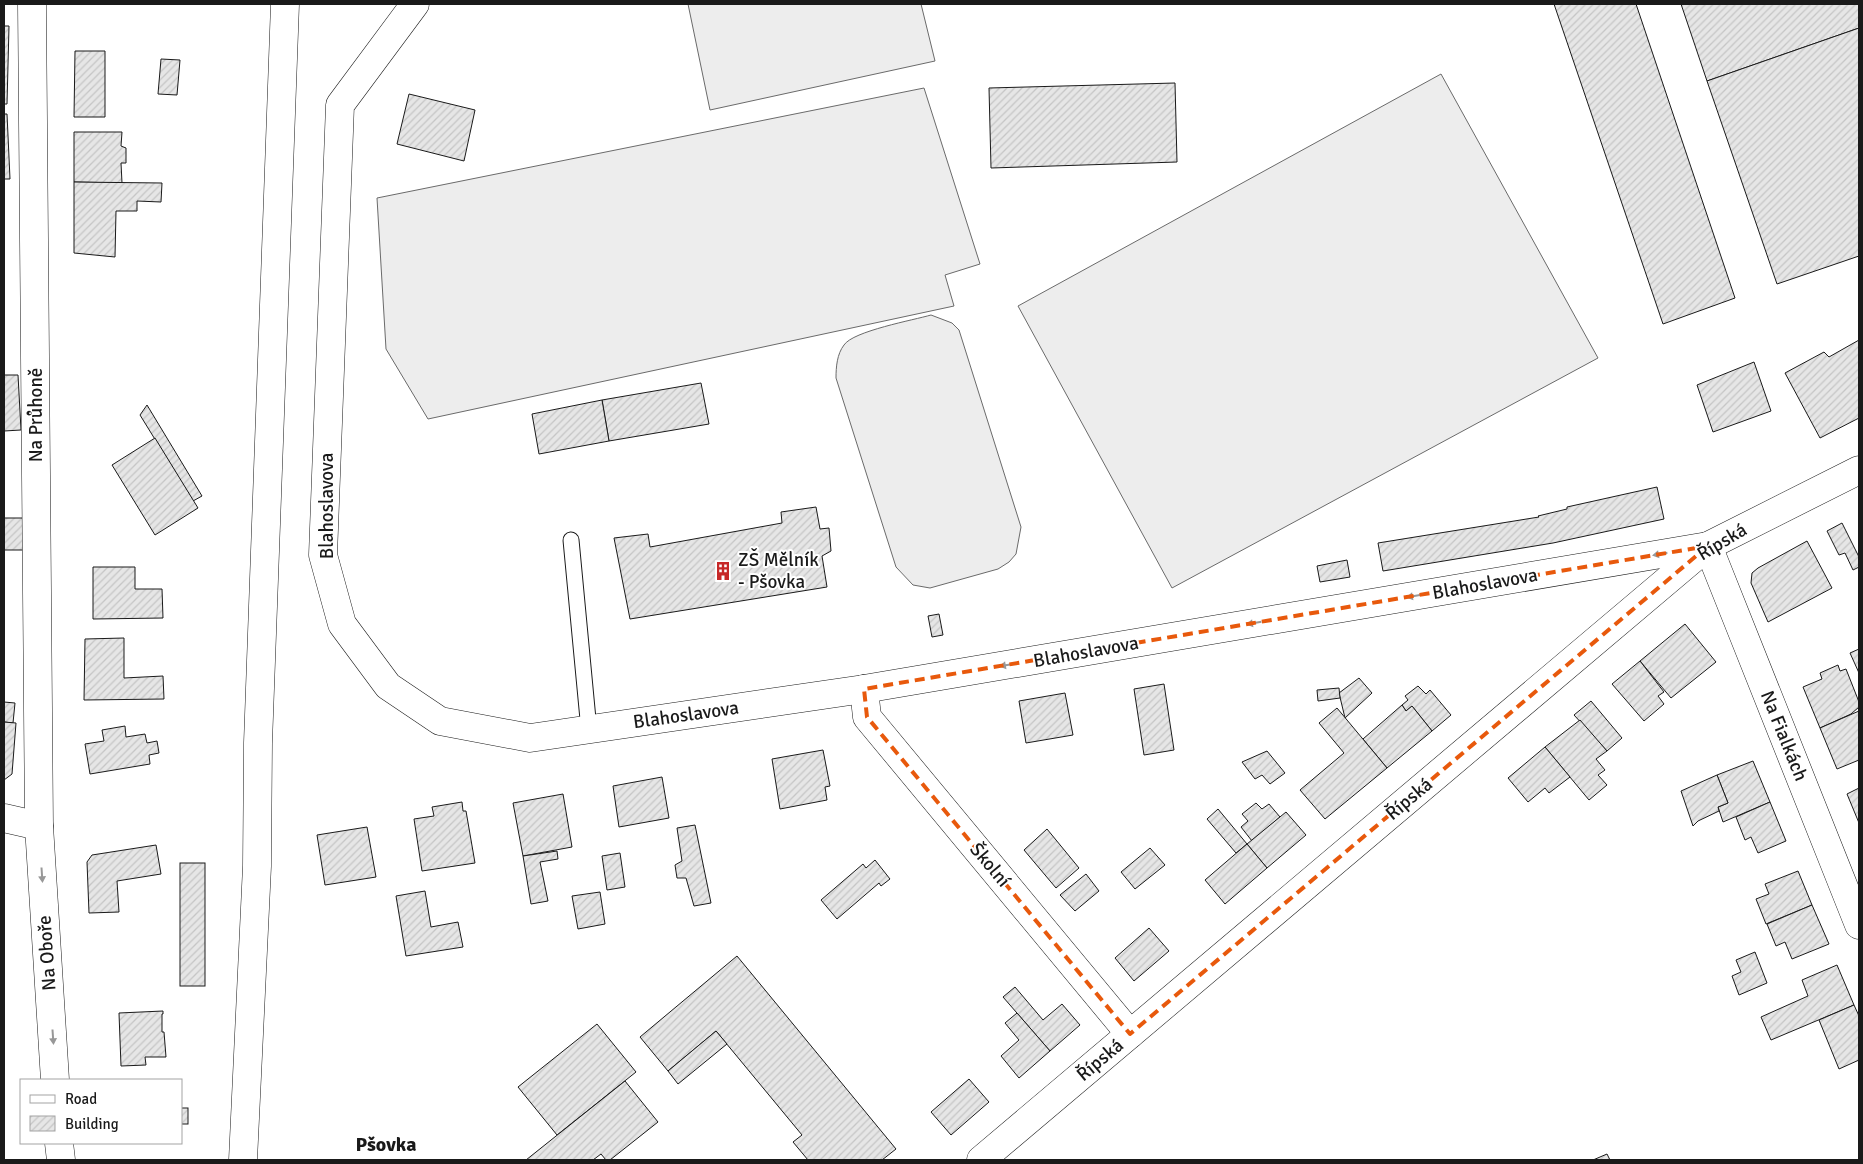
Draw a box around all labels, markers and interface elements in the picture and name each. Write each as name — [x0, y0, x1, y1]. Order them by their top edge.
street label: Na Průhoně — [24, 368, 48, 462]
street label: Blahoslavova — [315, 453, 339, 559]
street label: Řípská — [1693, 518, 1751, 566]
place label: ZŠ Mělník - Pšovka — [738, 547, 819, 594]
one-way arrow — [1652, 551, 1668, 559]
building icon: ZŠ Mělník - Pšovka — [712, 560, 734, 582]
street label: Blahoslavova — [1430, 563, 1540, 605]
one-way arrow — [1406, 593, 1422, 601]
one-way arrow — [1245, 620, 1261, 628]
street label: Blahoslavova — [1031, 631, 1141, 673]
one-way arrow — [999, 662, 1015, 670]
street label: Na Fialkách — [1755, 687, 1813, 785]
street label: Blahoslavova — [632, 696, 740, 734]
street label: Řípská — [1381, 772, 1437, 826]
street label: Školní — [965, 837, 1017, 893]
one-way arrow — [39, 867, 47, 883]
street label: Na Oboře — [32, 915, 62, 991]
one-way arrow — [49, 1030, 57, 1046]
street label: Řípská — [1072, 1033, 1128, 1087]
legend — [20, 1079, 182, 1144]
text: Road — [65, 1090, 97, 1108]
text: Building — [65, 1115, 119, 1133]
district label: Pšovka — [356, 1132, 416, 1157]

